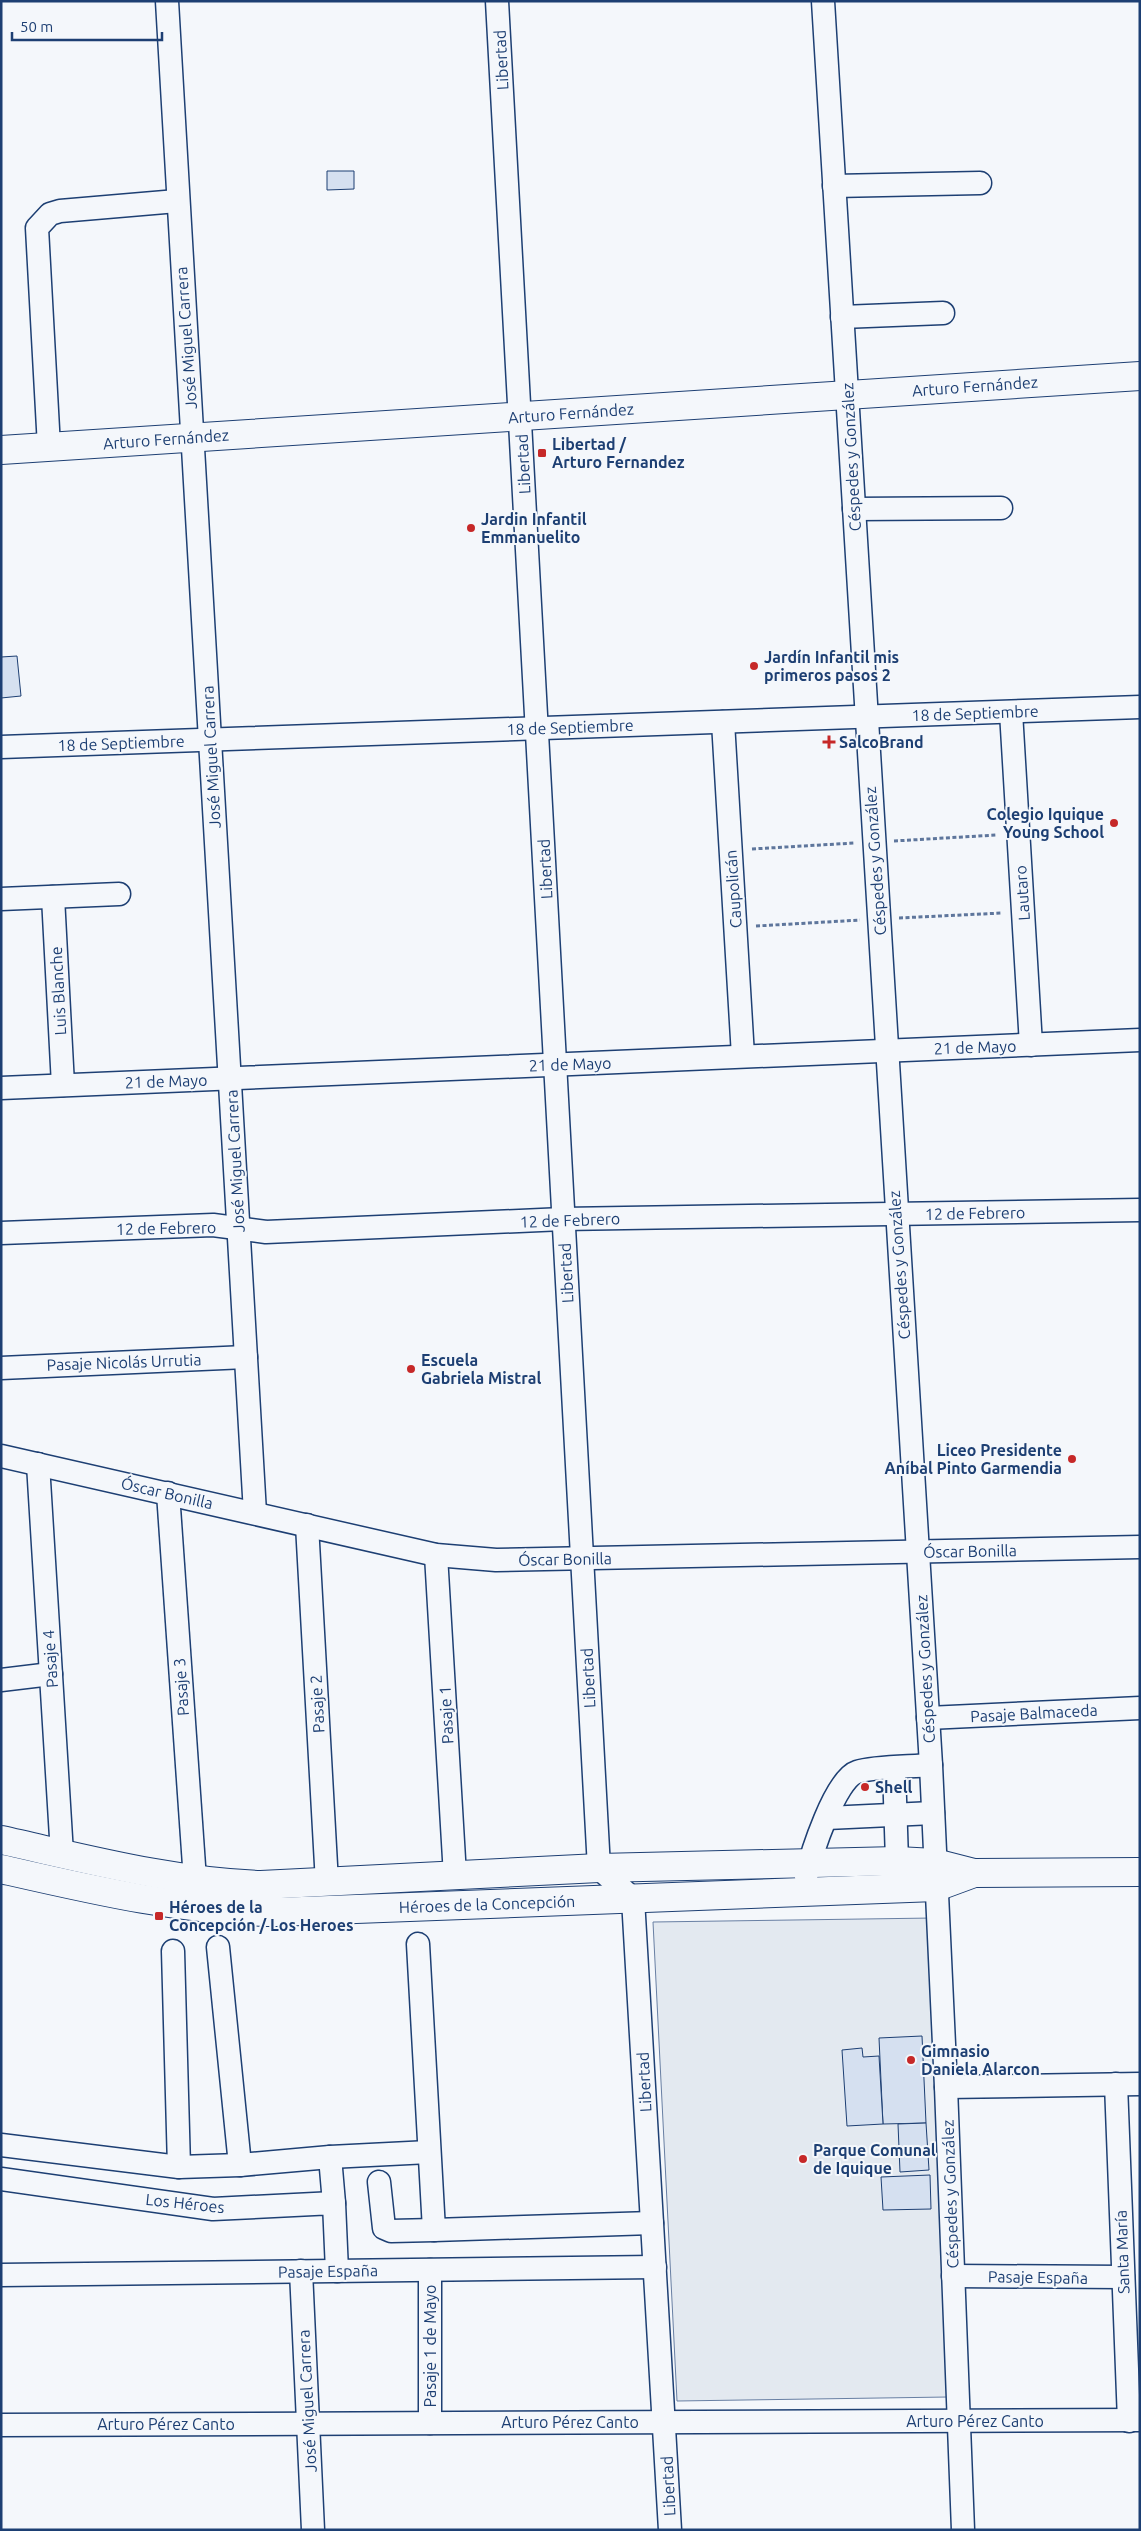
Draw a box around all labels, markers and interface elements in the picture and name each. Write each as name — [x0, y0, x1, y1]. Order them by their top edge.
scale bar — [12, 10, 162, 42]
text: 50 m — [20, 18, 53, 35]
street label: Libertad — [490, 29, 512, 91]
street label: José Miguel Carrera — [172, 266, 200, 410]
street label: Arturo Fernández — [911, 373, 1039, 399]
street label: Céspedes y González — [838, 382, 864, 532]
street label: Arturo Fernández — [507, 400, 635, 426]
street label: Arturo Fernández — [102, 426, 230, 452]
street label: Libertad — [512, 433, 534, 495]
place label: Libertad / Arturo Fernandez — [552, 435, 685, 471]
marker: Libertad / Arturo Fernandez — [536, 447, 548, 459]
place label: Jardin Infantil Emmanuelito — [481, 510, 587, 546]
marker: Jardin Infantil Emmanuelito — [465, 522, 477, 534]
place label: Jardín Infantil mis primeros pasos 2 — [764, 648, 899, 684]
marker: Jardín Infantil mis primeros pasos 2 — [748, 660, 760, 672]
street label: José Miguel Carrera — [198, 685, 224, 829]
street label: 18 de Septiembre — [911, 702, 1039, 724]
street label: 18 de Septiembre — [506, 716, 634, 738]
street label: 18 de Septiembre — [57, 732, 185, 754]
place label: SalcoBrand — [839, 733, 924, 751]
marker: SalcoBrand — [823, 736, 835, 748]
street label: Céspedes y González — [861, 786, 889, 936]
place label: Colegio Iquique Young School — [987, 805, 1104, 841]
marker: Colegio Iquique Young School — [1108, 817, 1120, 829]
street label: Libertad — [534, 838, 556, 900]
street label: Caupolicán — [721, 849, 745, 929]
street label: Lautaro — [1011, 865, 1033, 921]
street label: Luis Blanche — [47, 946, 69, 1036]
street label: 21 de Mayo — [933, 1037, 1017, 1057]
street label: 21 de Mayo — [528, 1054, 612, 1074]
street label: 21 de Mayo — [124, 1071, 208, 1091]
street label: José Miguel Carrera — [222, 1089, 248, 1233]
street label: Céspedes y González — [885, 1190, 913, 1340]
street label: 12 de Febrero — [925, 1203, 1025, 1223]
street label: 12 de Febrero — [519, 1209, 621, 1231]
street label: 12 de Febrero — [116, 1218, 216, 1238]
street label: Libertad — [555, 1242, 577, 1304]
street label: Pasaje Nicolás Urrutia — [46, 1350, 202, 1374]
place label: Escuela Gabriela Mistral — [421, 1351, 541, 1387]
marker: Escuela Gabriela Mistral — [405, 1363, 417, 1375]
place label: Liceo Presidente Aníbal Pinto Garmendia — [885, 1441, 1062, 1477]
marker: Liceo Presidente Aníbal Pinto Garmendia — [1066, 1453, 1078, 1465]
street label: Óscar Bonilla — [119, 1473, 215, 1512]
street label: Óscar Bonilla — [923, 1540, 1017, 1561]
street label: Óscar Bonilla — [518, 1548, 612, 1569]
street label: Céspedes y González — [912, 1594, 938, 1744]
street label: Pasaje 4 — [39, 1629, 61, 1689]
street label: Libertad — [577, 1647, 599, 1709]
street label: Pasaje 3 — [170, 1657, 192, 1717]
street label: Pasaje 2 — [306, 1674, 328, 1734]
street label: Pasaje 1 — [435, 1685, 457, 1745]
street label: Pasaje Balmaceda — [970, 1701, 1098, 1725]
place label: Shell — [875, 1778, 913, 1796]
marker: Shell — [859, 1781, 871, 1793]
street label: Héroes de la Concepción — [398, 1892, 576, 1916]
place label: Héroes de la Concepción / Los Heroes — [169, 1898, 353, 1934]
marker: Héroes de la Concepción / Los Heroes — [153, 1910, 165, 1922]
place label: Gimnasio Daniela Alarcon — [921, 2042, 1040, 2078]
street label: Libertad — [633, 2051, 655, 2113]
marker: Gimnasio Daniela Alarcon — [905, 2054, 917, 2066]
street label: Céspedes y González — [938, 2119, 962, 2269]
place label: Parque Comunal de Iquique — [813, 2141, 936, 2177]
marker: Parque Comunal de Iquique — [797, 2153, 809, 2165]
street label: Los Héroes — [145, 2190, 225, 2216]
street label: Santa María — [1112, 2210, 1132, 2294]
street label: Pasaje España — [278, 2261, 378, 2281]
street label: Pasaje España — [988, 2267, 1088, 2287]
street label: Pasaje 1 de Mayo — [421, 2285, 439, 2407]
street label: José Miguel Carrera — [294, 2329, 320, 2473]
street label: Arturo Pérez Canto — [906, 2412, 1044, 2430]
street label: Arturo Pérez Canto — [501, 2413, 639, 2431]
street label: Arturo Pérez Canto — [97, 2415, 235, 2433]
street label: Libertad — [657, 2455, 679, 2517]

